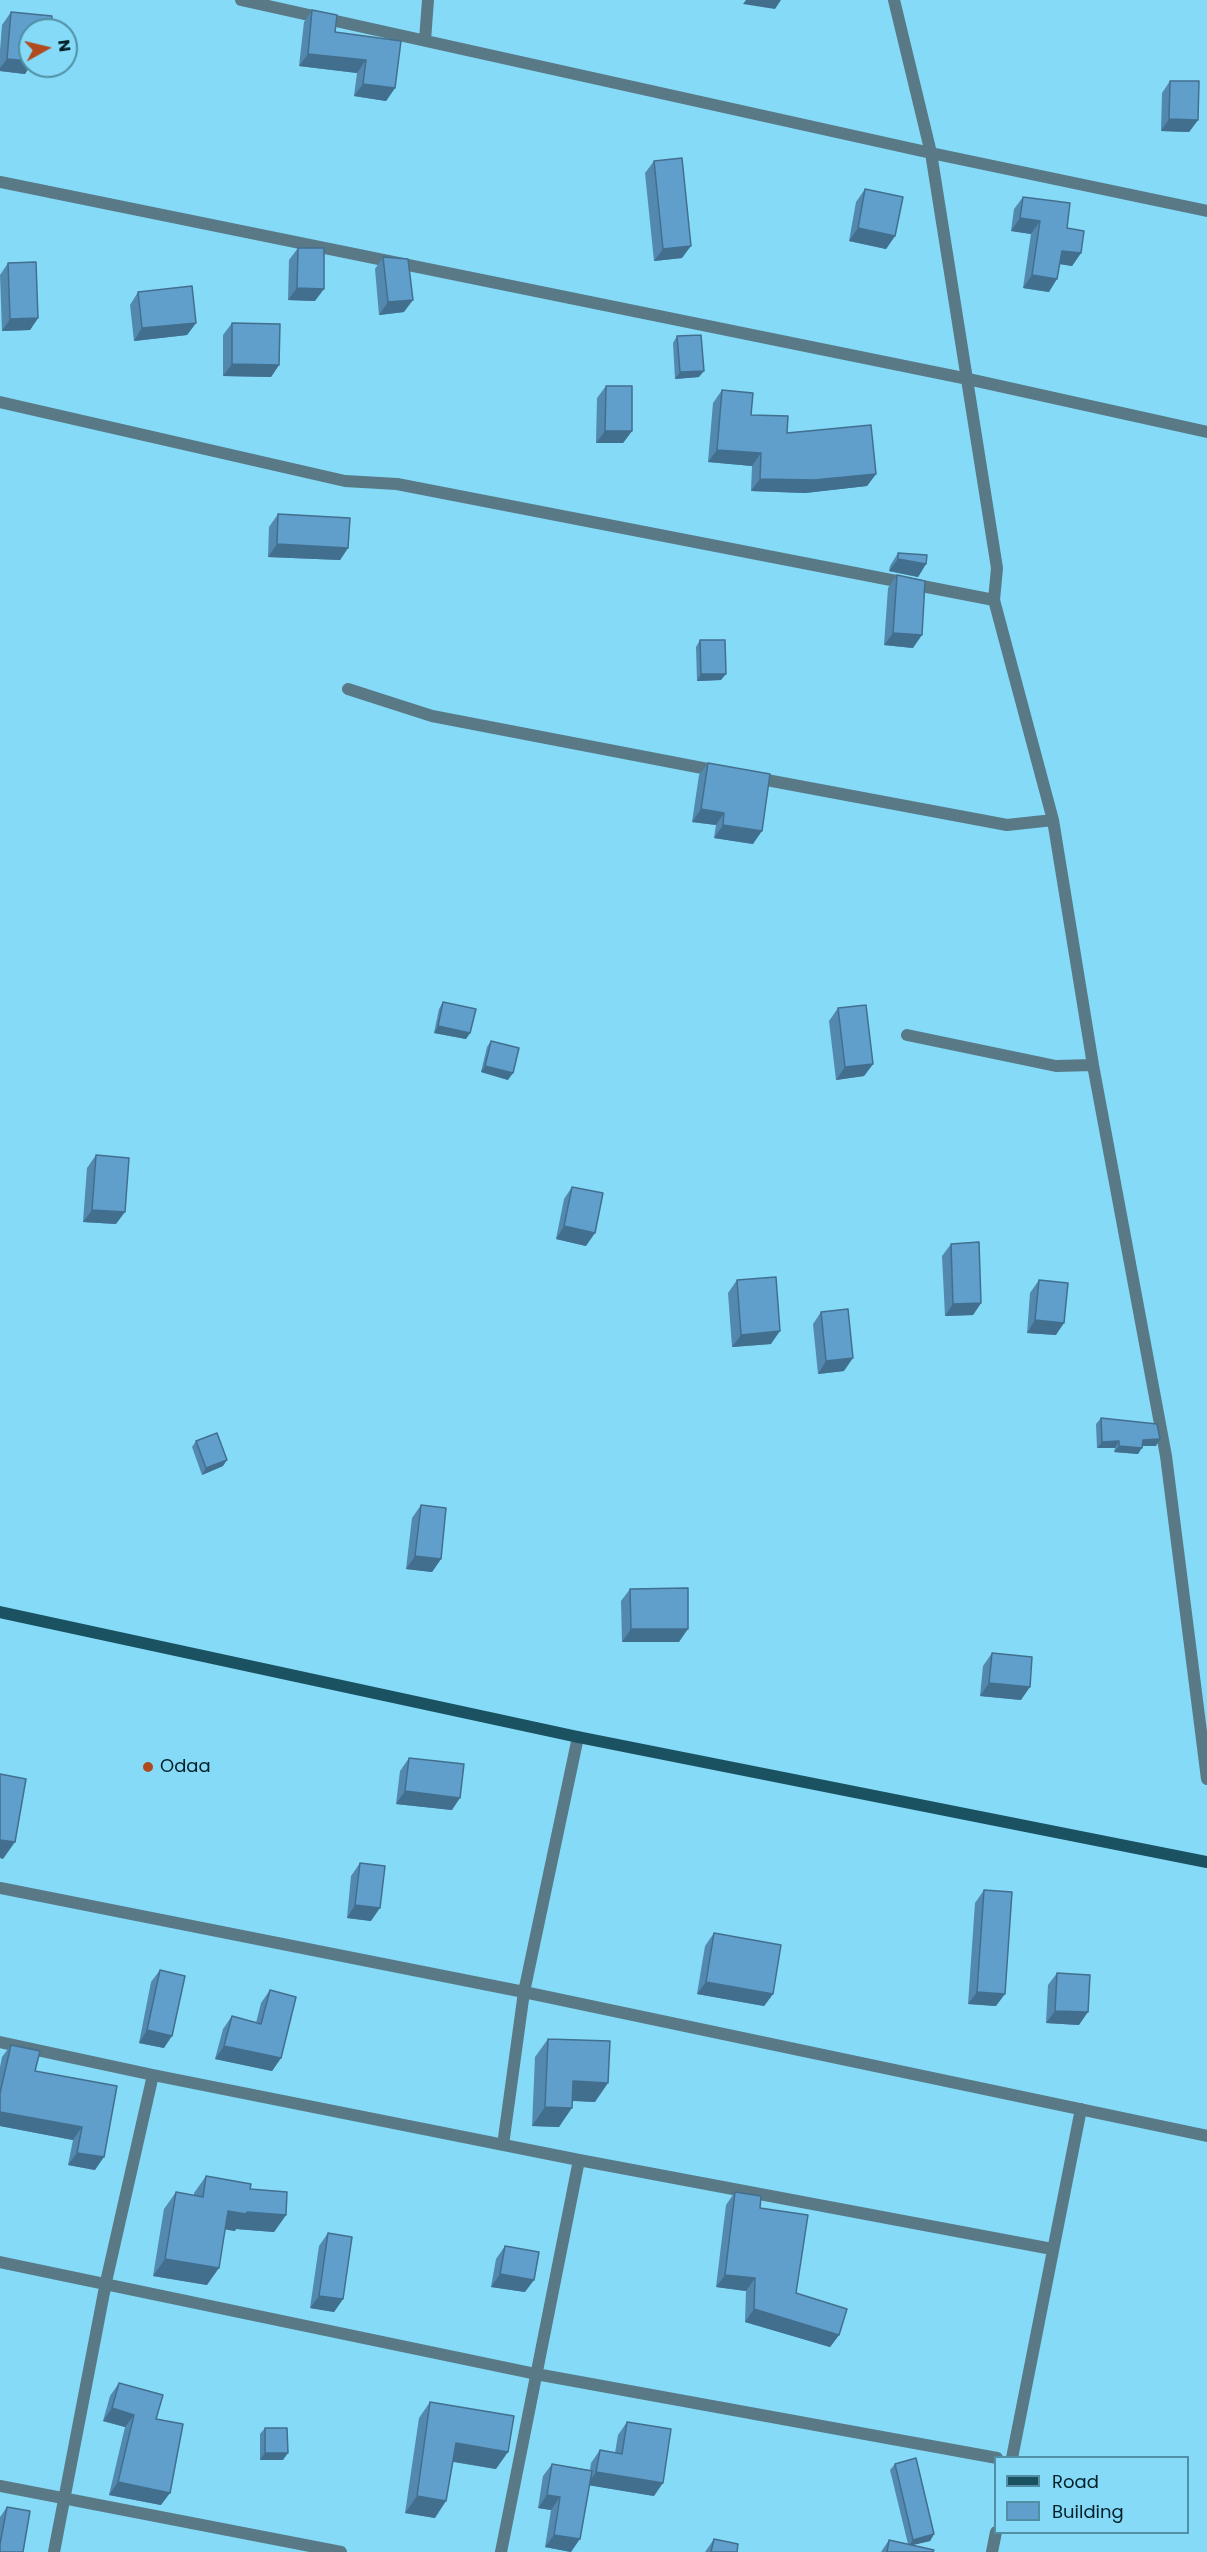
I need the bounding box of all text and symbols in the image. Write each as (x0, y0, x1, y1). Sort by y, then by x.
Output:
north arrow (18, 18, 78, 78)
text: N (52, 38, 77, 53)
place label: Odaa (160, 1756, 211, 1778)
marker: Odaa (141, 1760, 155, 1774)
legend (994, 2456, 1189, 2534)
text: Road (1052, 2469, 1099, 2494)
text: Building (1052, 2499, 1124, 2524)

